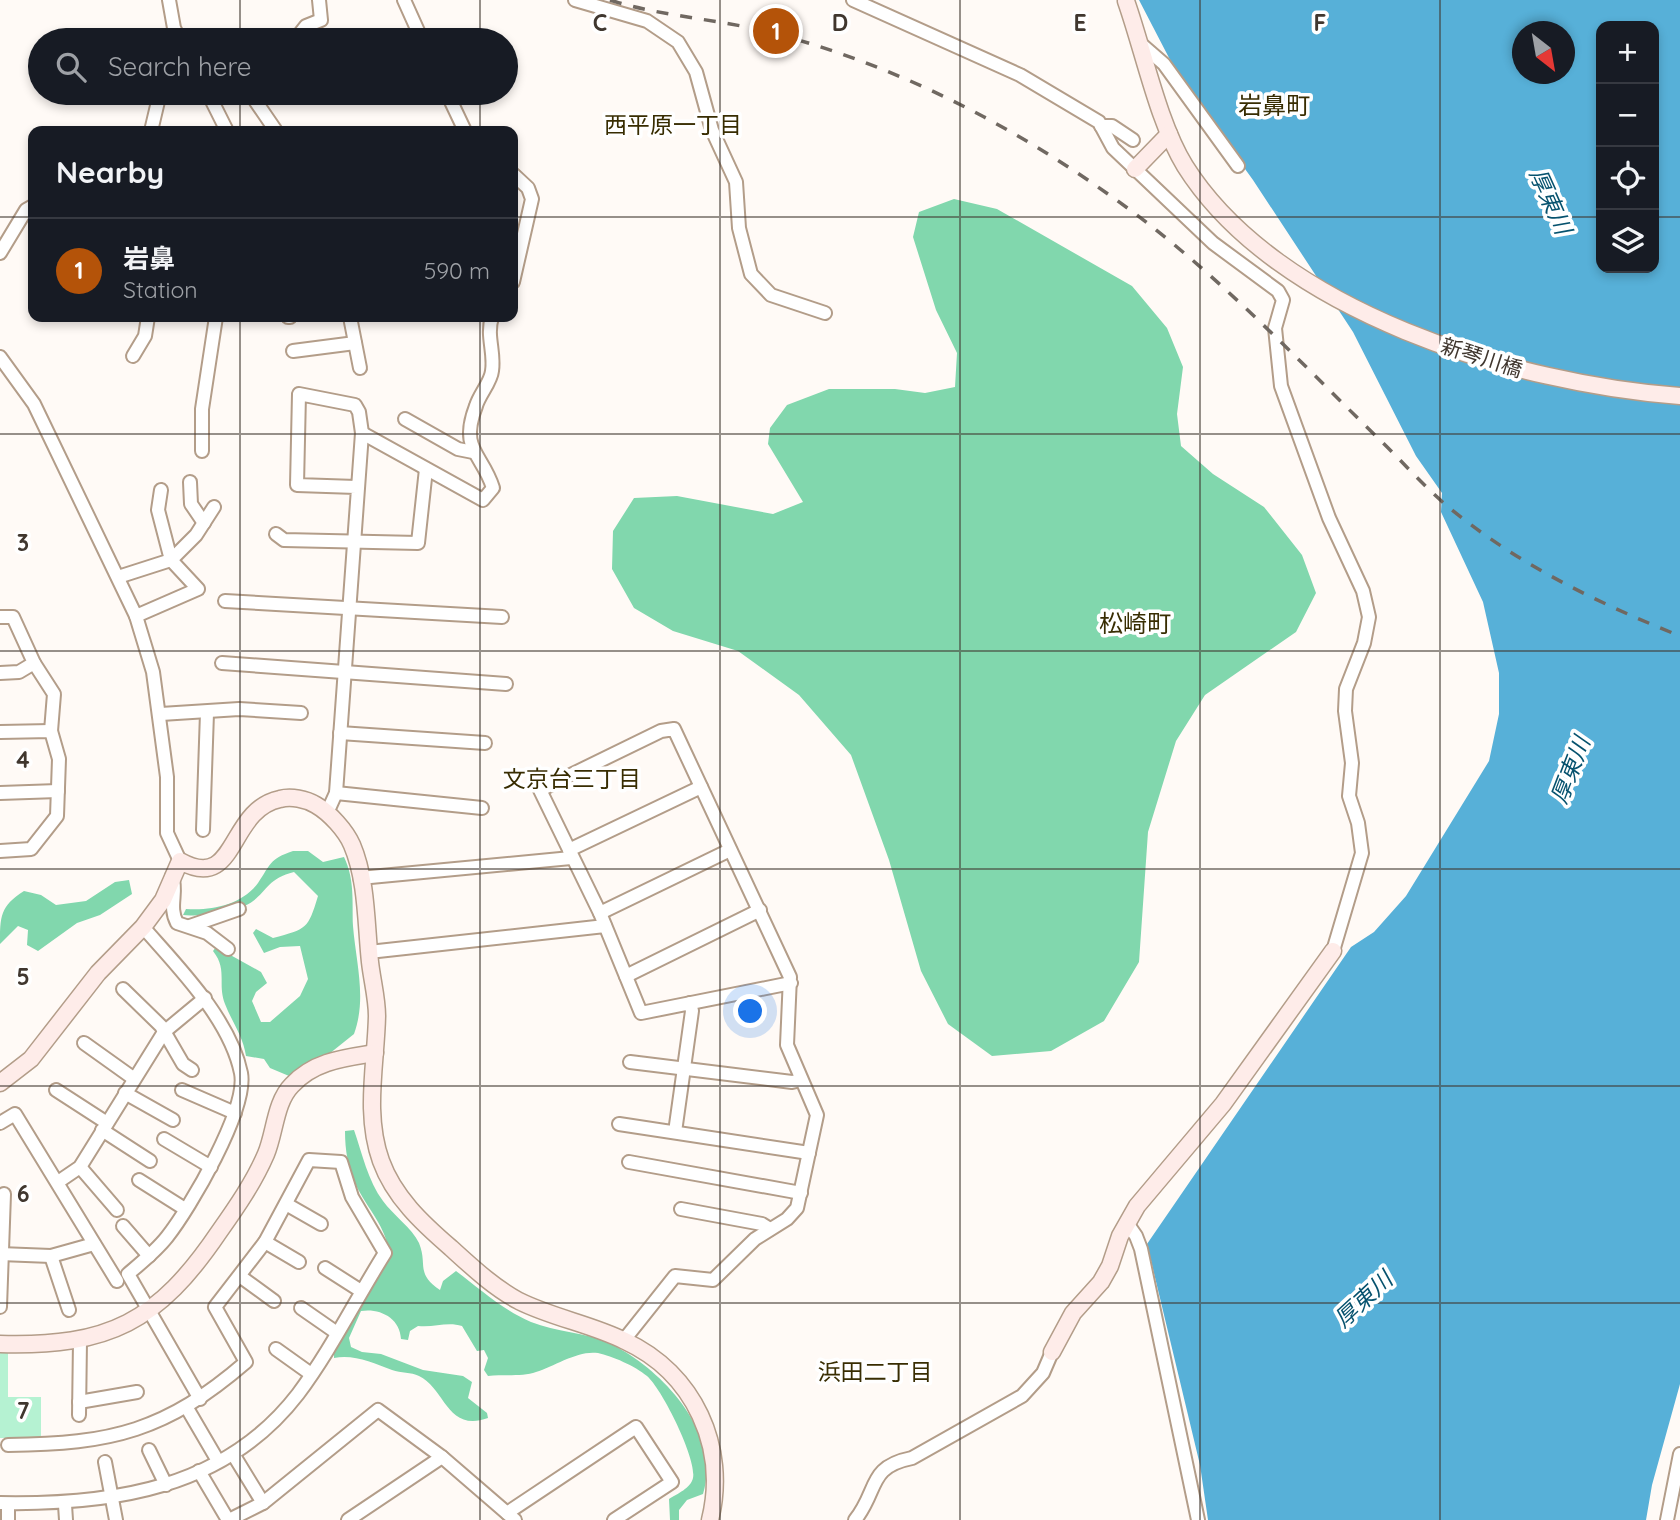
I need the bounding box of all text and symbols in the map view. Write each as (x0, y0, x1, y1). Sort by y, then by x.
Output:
pin: 1 (753, 5, 799, 57)
text: C (593, 8, 607, 37)
text: D (832, 8, 848, 37)
text: E (1073, 8, 1087, 37)
text: F (1314, 8, 1326, 37)
north arrow (1512, 21, 1575, 84)
map controls (1596, 21, 1659, 273)
button: + (1596, 21, 1659, 84)
search box (28, 28, 518, 105)
icon: search (52, 48, 90, 86)
text: Search here (108, 50, 252, 83)
button: − (1596, 84, 1659, 147)
district label: 岩鼻町 (1238, 90, 1310, 120)
district label: 西平原一丁目 (604, 110, 742, 139)
button: locate (1596, 147, 1659, 210)
text: Nearby (56, 153, 164, 191)
water label: 厚東川 (1524, 164, 1579, 241)
button: layers (1596, 210, 1659, 273)
text: 岩鼻 (123, 242, 175, 275)
text: 1 (75, 256, 83, 285)
text: 590 m (424, 256, 490, 285)
text: Station (123, 275, 198, 304)
street label: 新琴川橋 (1438, 332, 1526, 382)
text: 3 (17, 528, 29, 557)
district label: 松崎町 (1099, 608, 1171, 638)
water label: 厚東川 (1544, 730, 1597, 807)
text: 4 (16, 745, 30, 774)
district label: 文京台三丁目 (503, 764, 641, 793)
text: 5 (16, 962, 30, 991)
your location (733, 994, 767, 1028)
text: 6 (17, 1179, 29, 1208)
water label: 厚東川 (1328, 1263, 1400, 1333)
district label: 浜田二丁目 (818, 1357, 933, 1386)
text: 7 (17, 1396, 30, 1425)

